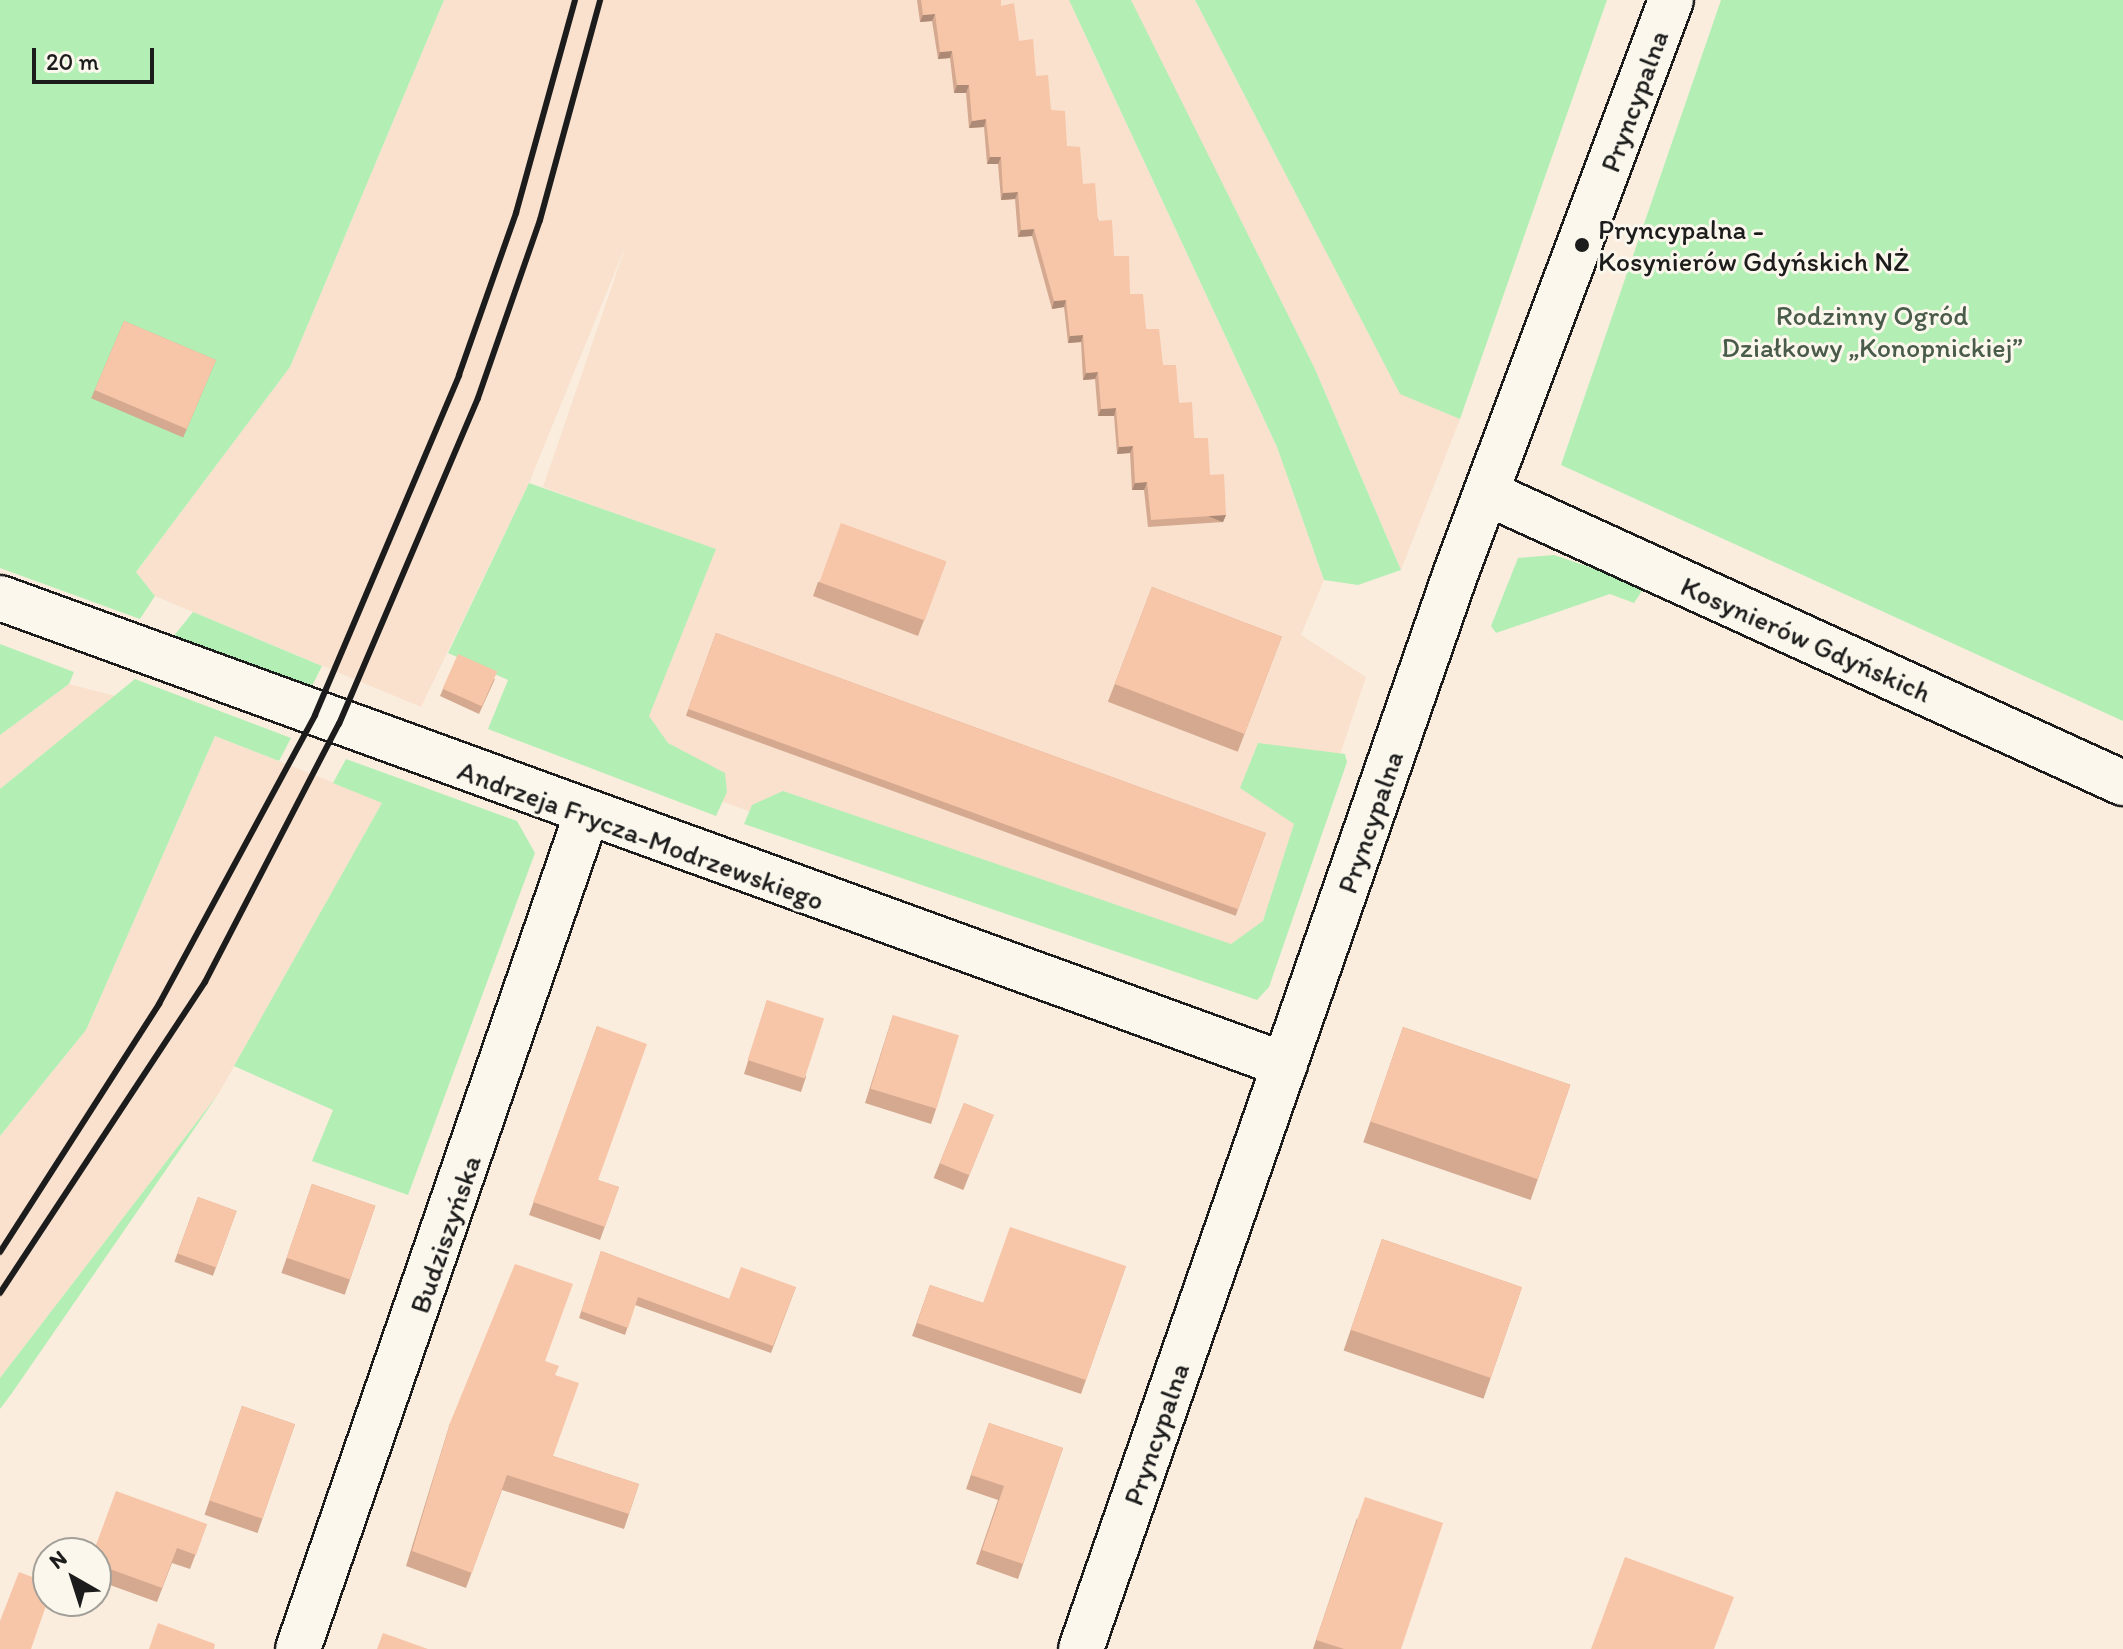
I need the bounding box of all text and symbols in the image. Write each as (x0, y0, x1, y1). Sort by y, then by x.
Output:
street label: Pryncypalna (1593, 26, 1675, 176)
scale bar (36, 32, 158, 82)
text: 20 m (46, 47, 99, 76)
place label: Pryncypalna - Kosynierów Gdyńskich NŻ (1598, 212, 1910, 278)
marker: Pryncypalna - Kosynierów Gdyńskich NŻ (1573, 236, 1591, 254)
park label: Rodzinny Ogród Działkowy „Konopnickiej” (1721, 298, 2023, 364)
street label: Kosynierów Gdyńskich (1676, 569, 1936, 709)
street label: Pryncypalna (1330, 746, 1410, 898)
street label: Andrzeja Frycza-Modrzewskiego (453, 753, 829, 917)
street label: Budziszyńska (402, 1150, 488, 1318)
street label: Pryncypalna (1116, 1358, 1196, 1510)
north arrow (32, 1537, 112, 1617)
text: N (44, 1544, 72, 1575)

